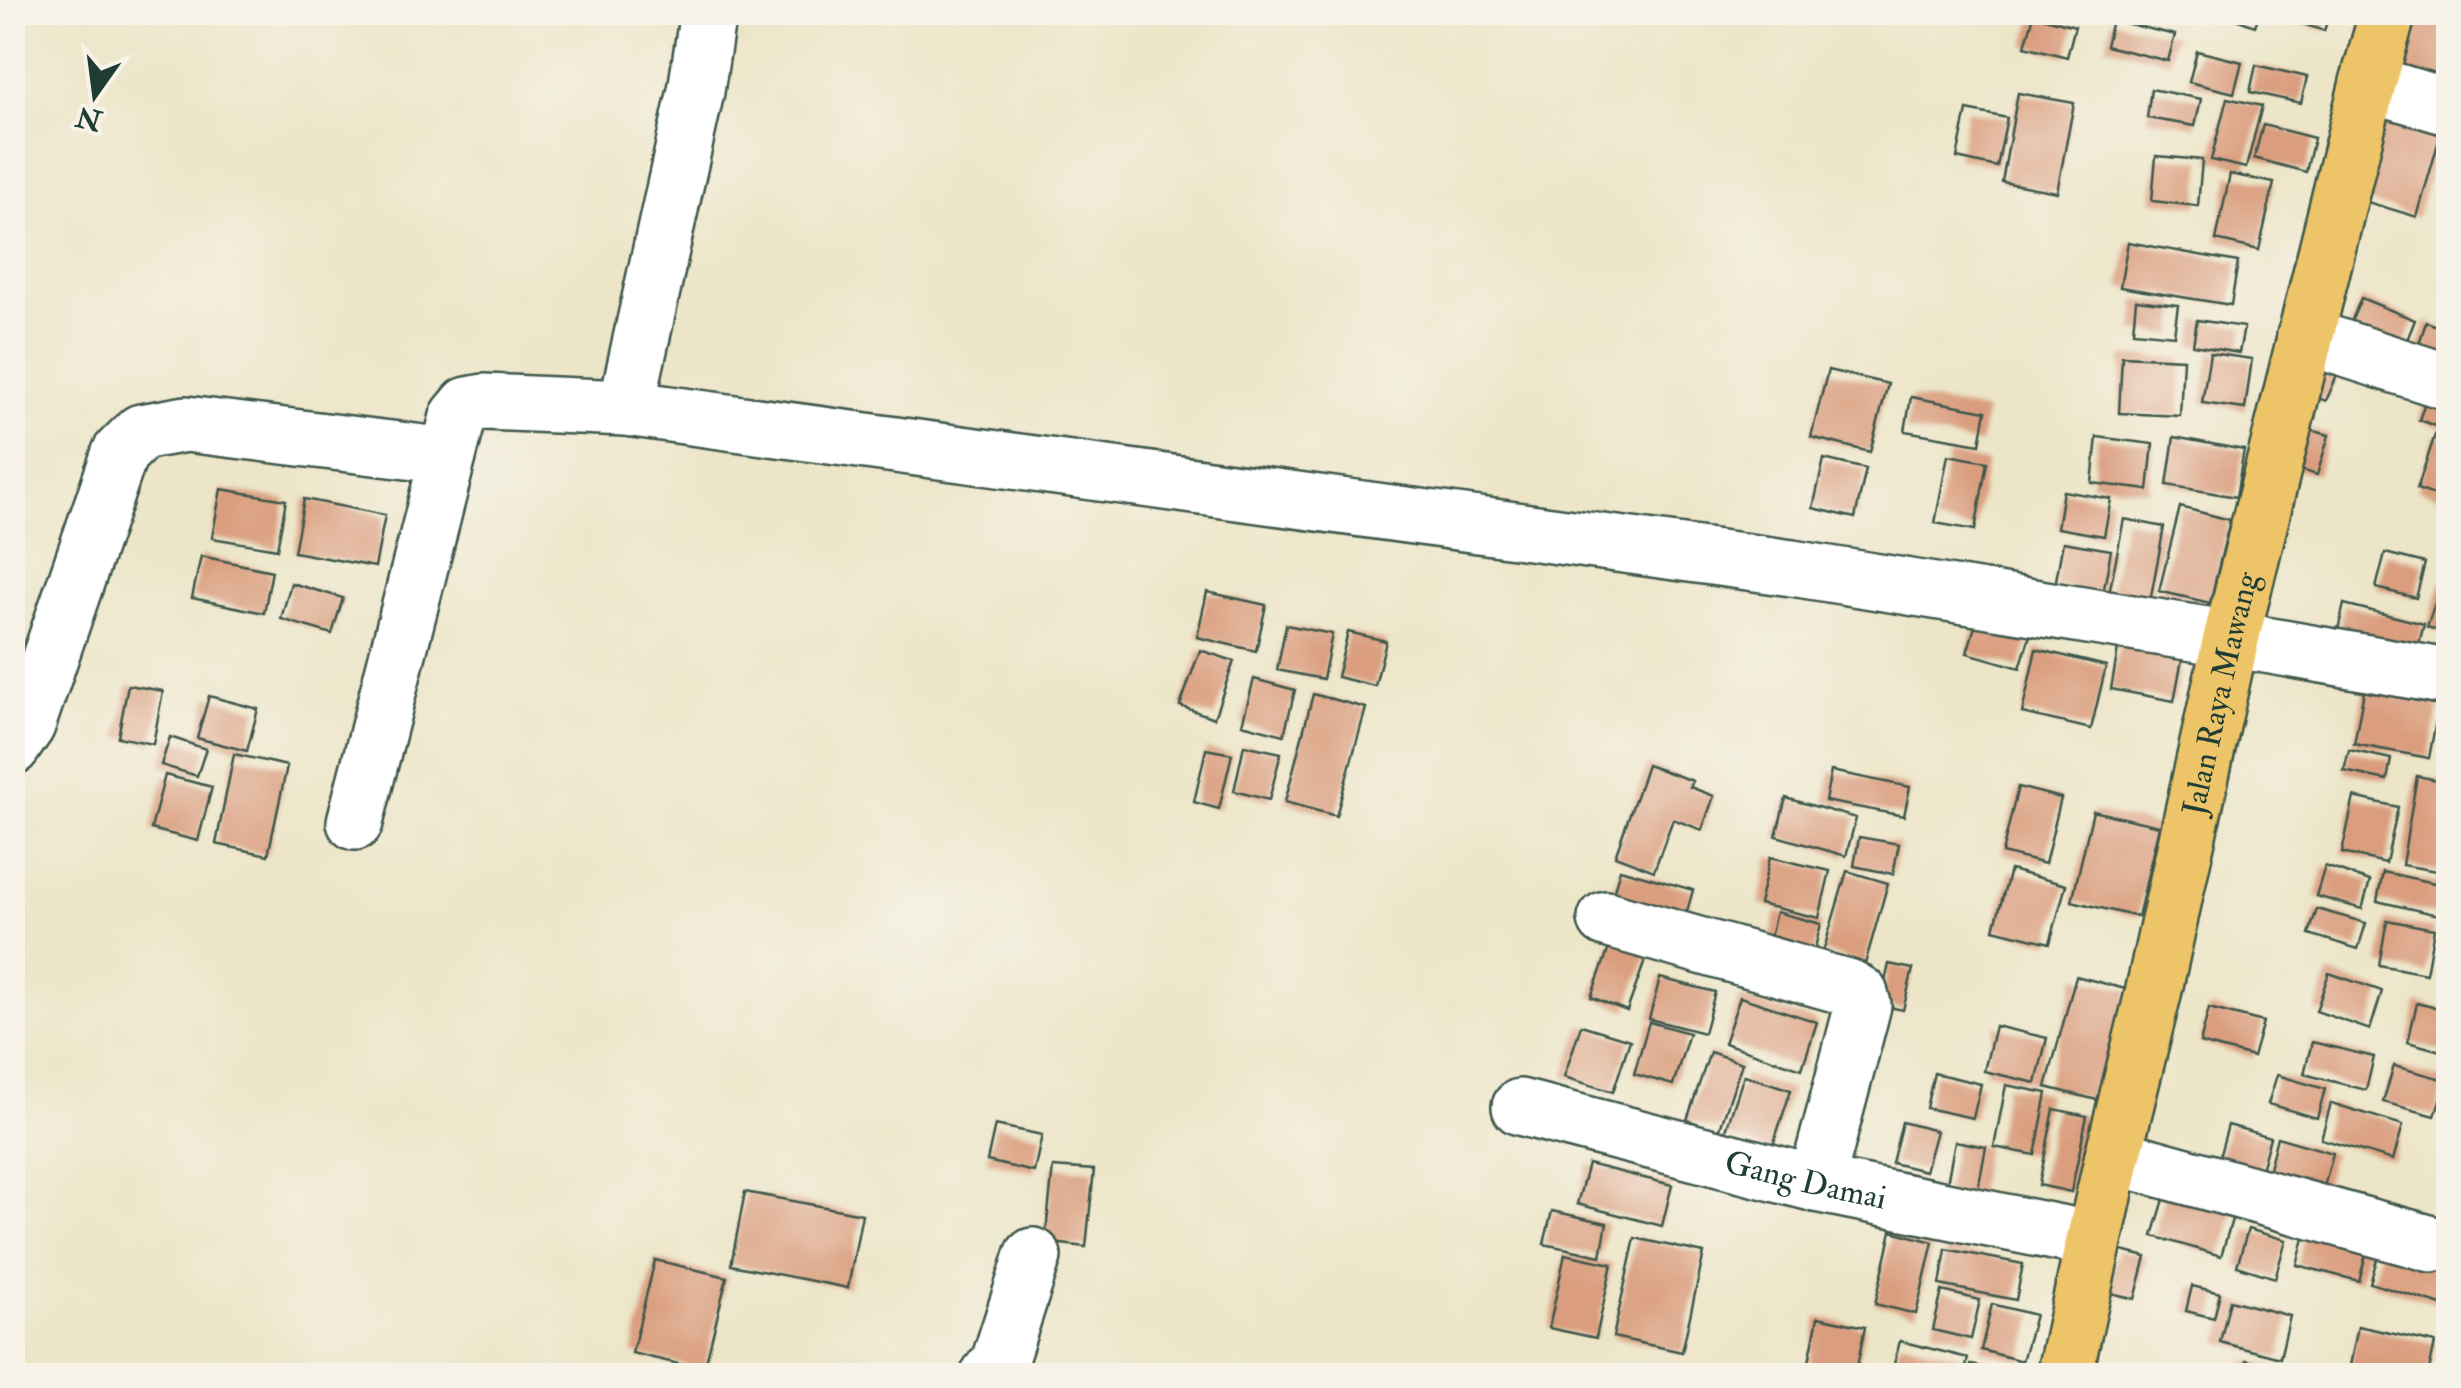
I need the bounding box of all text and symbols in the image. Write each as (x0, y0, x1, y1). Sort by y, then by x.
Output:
north arrow (45, 45, 145, 145)
text: N (72, 98, 107, 138)
street label: Jalan Raya Mawang (2174, 567, 2268, 820)
street label: Gang Damai (1720, 1142, 1890, 1219)

